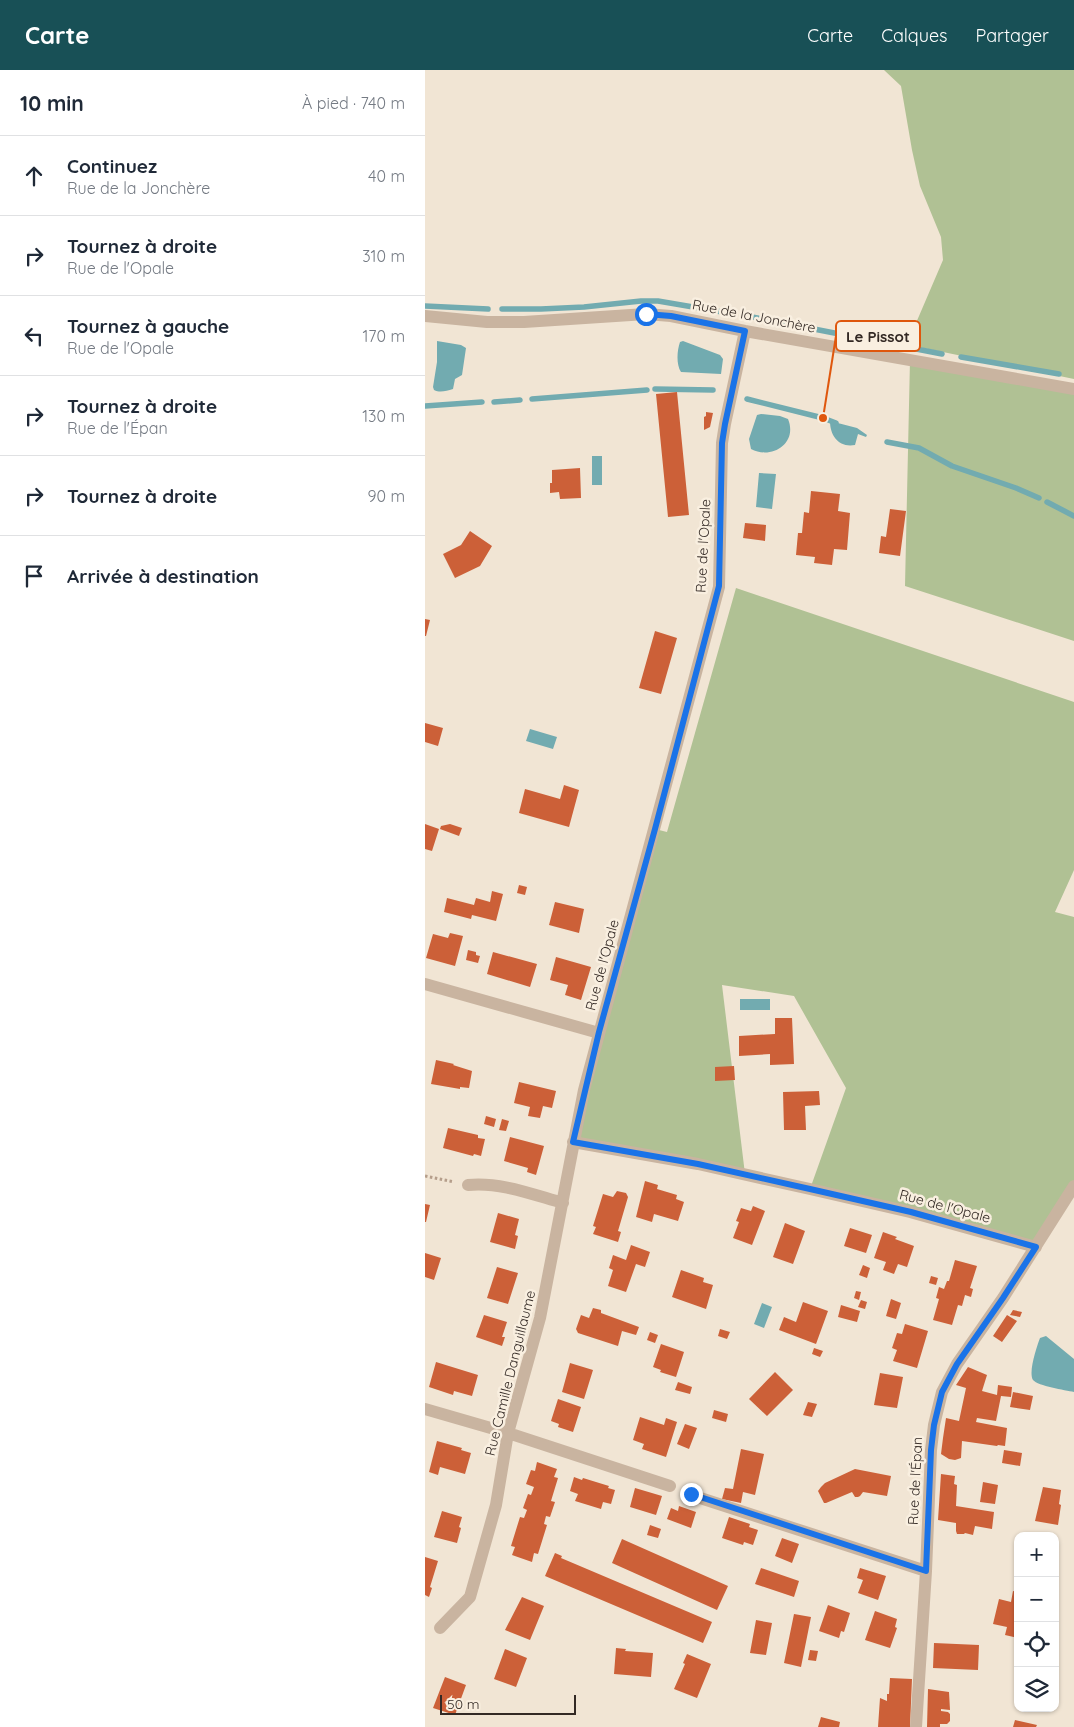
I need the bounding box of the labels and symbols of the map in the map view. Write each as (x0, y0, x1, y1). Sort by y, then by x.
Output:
street label: Rue de la Jonchère (691, 295, 817, 337)
route start (635, 303, 658, 326)
callout: Le Pissot (836, 321, 920, 351)
text: Le Pissot (846, 327, 910, 346)
street label: Rue de l'Opale (692, 499, 714, 593)
street label: Rue de l'Opale (581, 917, 623, 1013)
street label: Rue de l'Opale (897, 1185, 993, 1227)
street label: Rue Camille Danguillaume (481, 1288, 539, 1458)
street label: Rue de l'Épan (904, 1437, 926, 1525)
route end (680, 1483, 703, 1506)
scale bar (440, 1692, 576, 1715)

